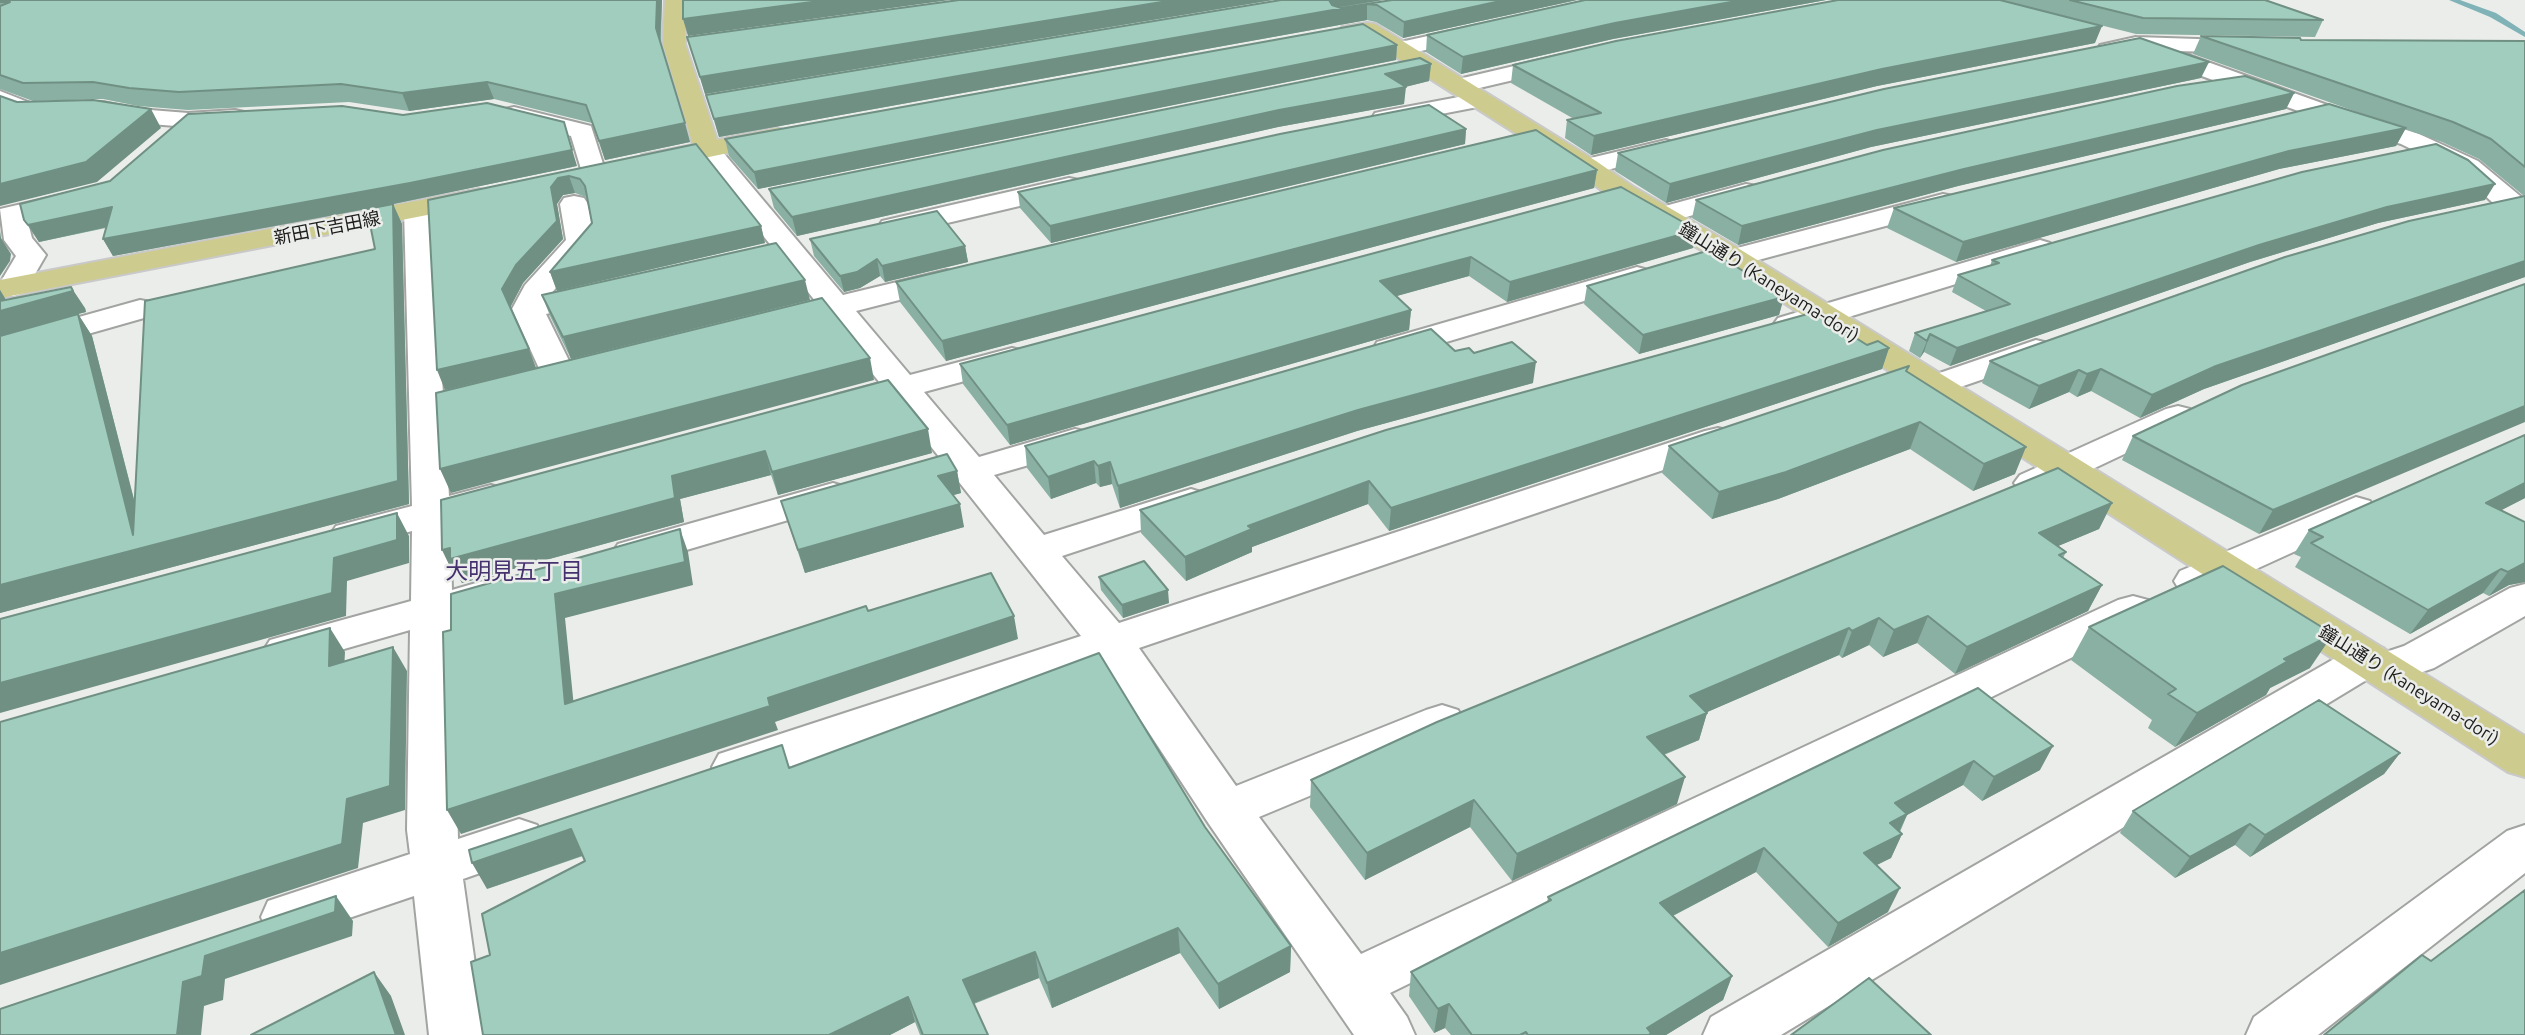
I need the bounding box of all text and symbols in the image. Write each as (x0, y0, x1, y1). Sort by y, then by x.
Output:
street label: 新田下吉田線 (272, 207, 382, 249)
street label: 鐘山通り (Kaneyama-dori) (1675, 218, 1863, 346)
district label: 大明見五丁目 (445, 557, 583, 585)
street label: 鐘山通り (Kaneyama-dori) (2315, 621, 2503, 749)

